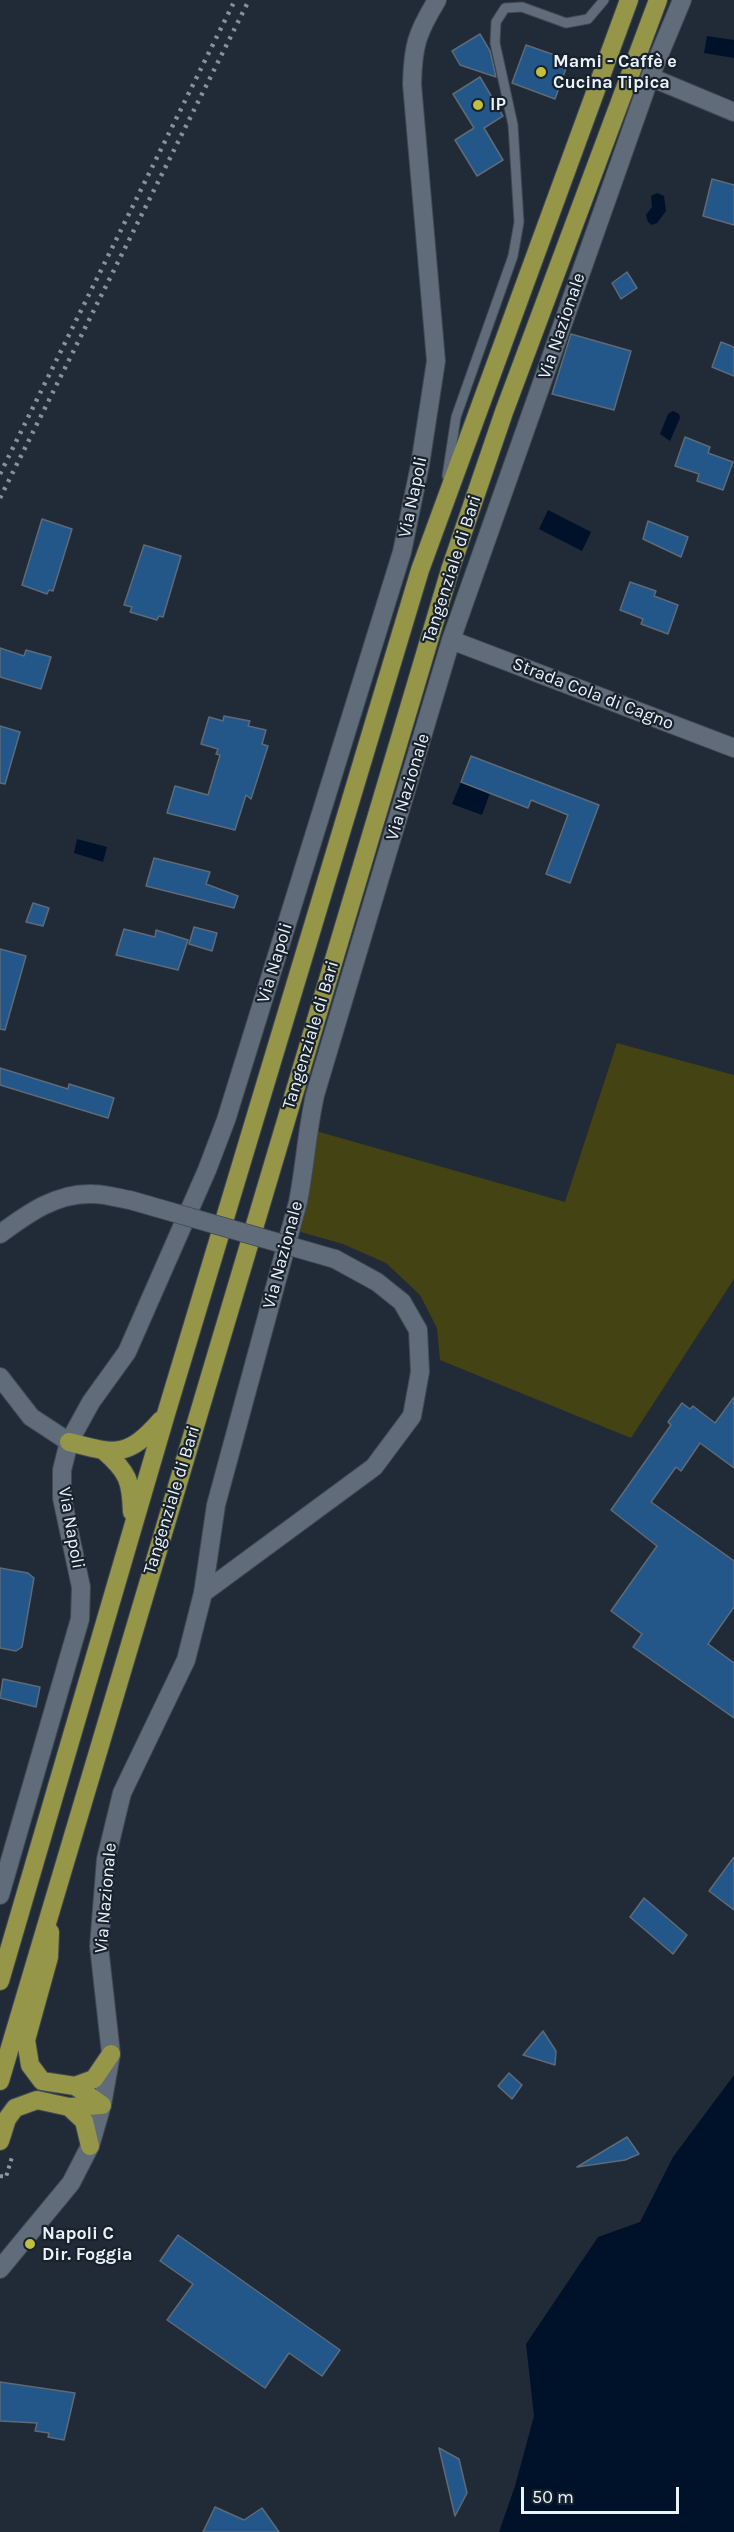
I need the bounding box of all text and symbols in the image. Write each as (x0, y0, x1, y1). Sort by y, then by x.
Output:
place label: Mami - Caffè e Cucina Tipica (553, 51, 677, 94)
marker: Mami - Caffè e Cucina Tipica (534, 65, 548, 79)
place label: IP (490, 94, 506, 116)
marker: IP (471, 98, 485, 112)
street label: Via Nazionale (534, 270, 590, 382)
street label: Via Napoli (394, 454, 432, 540)
street label: Tangenziale di Bari (418, 492, 486, 646)
street label: Strada Cola di Cagno (509, 653, 677, 735)
street label: Via Nazionale (381, 731, 435, 843)
street label: Via Napoli (253, 920, 297, 1006)
street label: Tangenziale di Bari (278, 958, 344, 1112)
street label: Via Nazionale (258, 1199, 308, 1311)
street label: Tangenziale di Bari (139, 1423, 205, 1577)
street label: Via Napoli (53, 1485, 89, 1571)
street label: Via Nazionale (90, 1842, 122, 1954)
place label: Napoli C Dir. Foggia (42, 2223, 133, 2266)
marker: Napoli C Dir. Foggia (23, 2237, 37, 2251)
scale bar (524, 2475, 682, 2513)
text: 50 m (532, 2486, 574, 2508)

